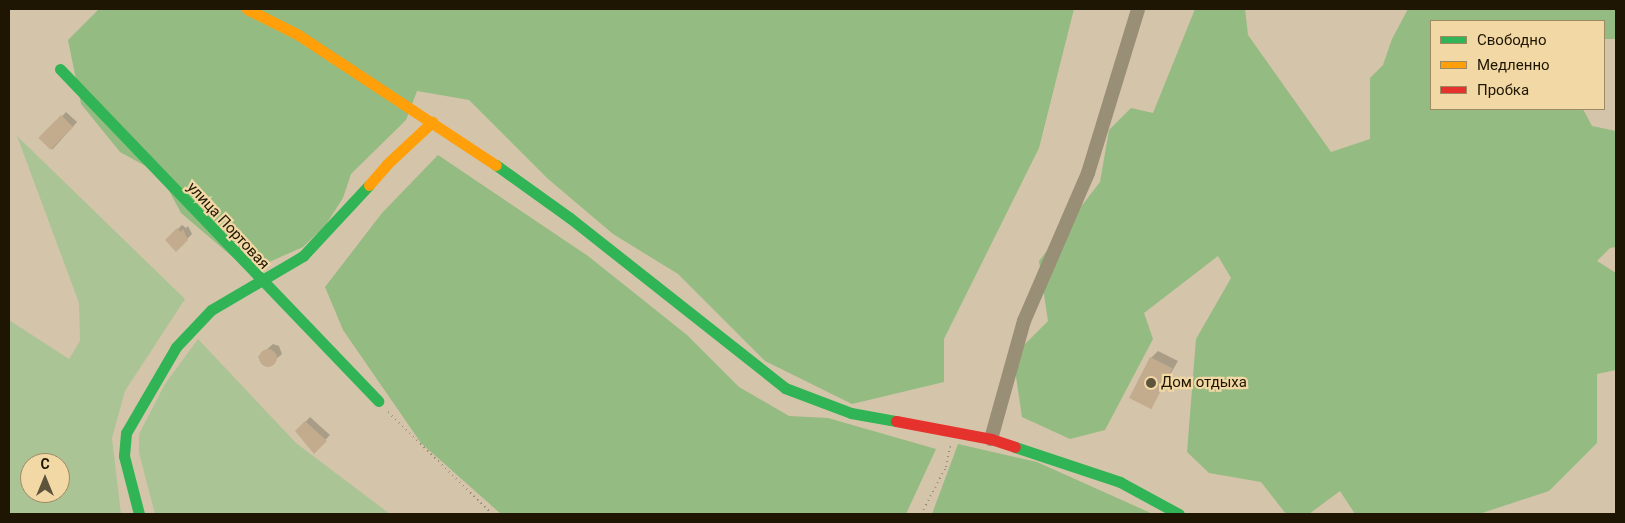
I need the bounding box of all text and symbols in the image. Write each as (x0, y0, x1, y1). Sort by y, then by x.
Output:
legend (1430, 20, 1605, 110)
text: Свободно (1477, 31, 1546, 49)
text: Медленно (1477, 56, 1550, 74)
text: Пробка (1477, 81, 1529, 99)
street label: улица Портовая (183, 179, 273, 273)
place label: Дом отдыха (1161, 374, 1247, 392)
marker: Дом отдыха (1145, 377, 1157, 389)
north arrow (20, 453, 70, 503)
text: С (40, 456, 50, 472)

